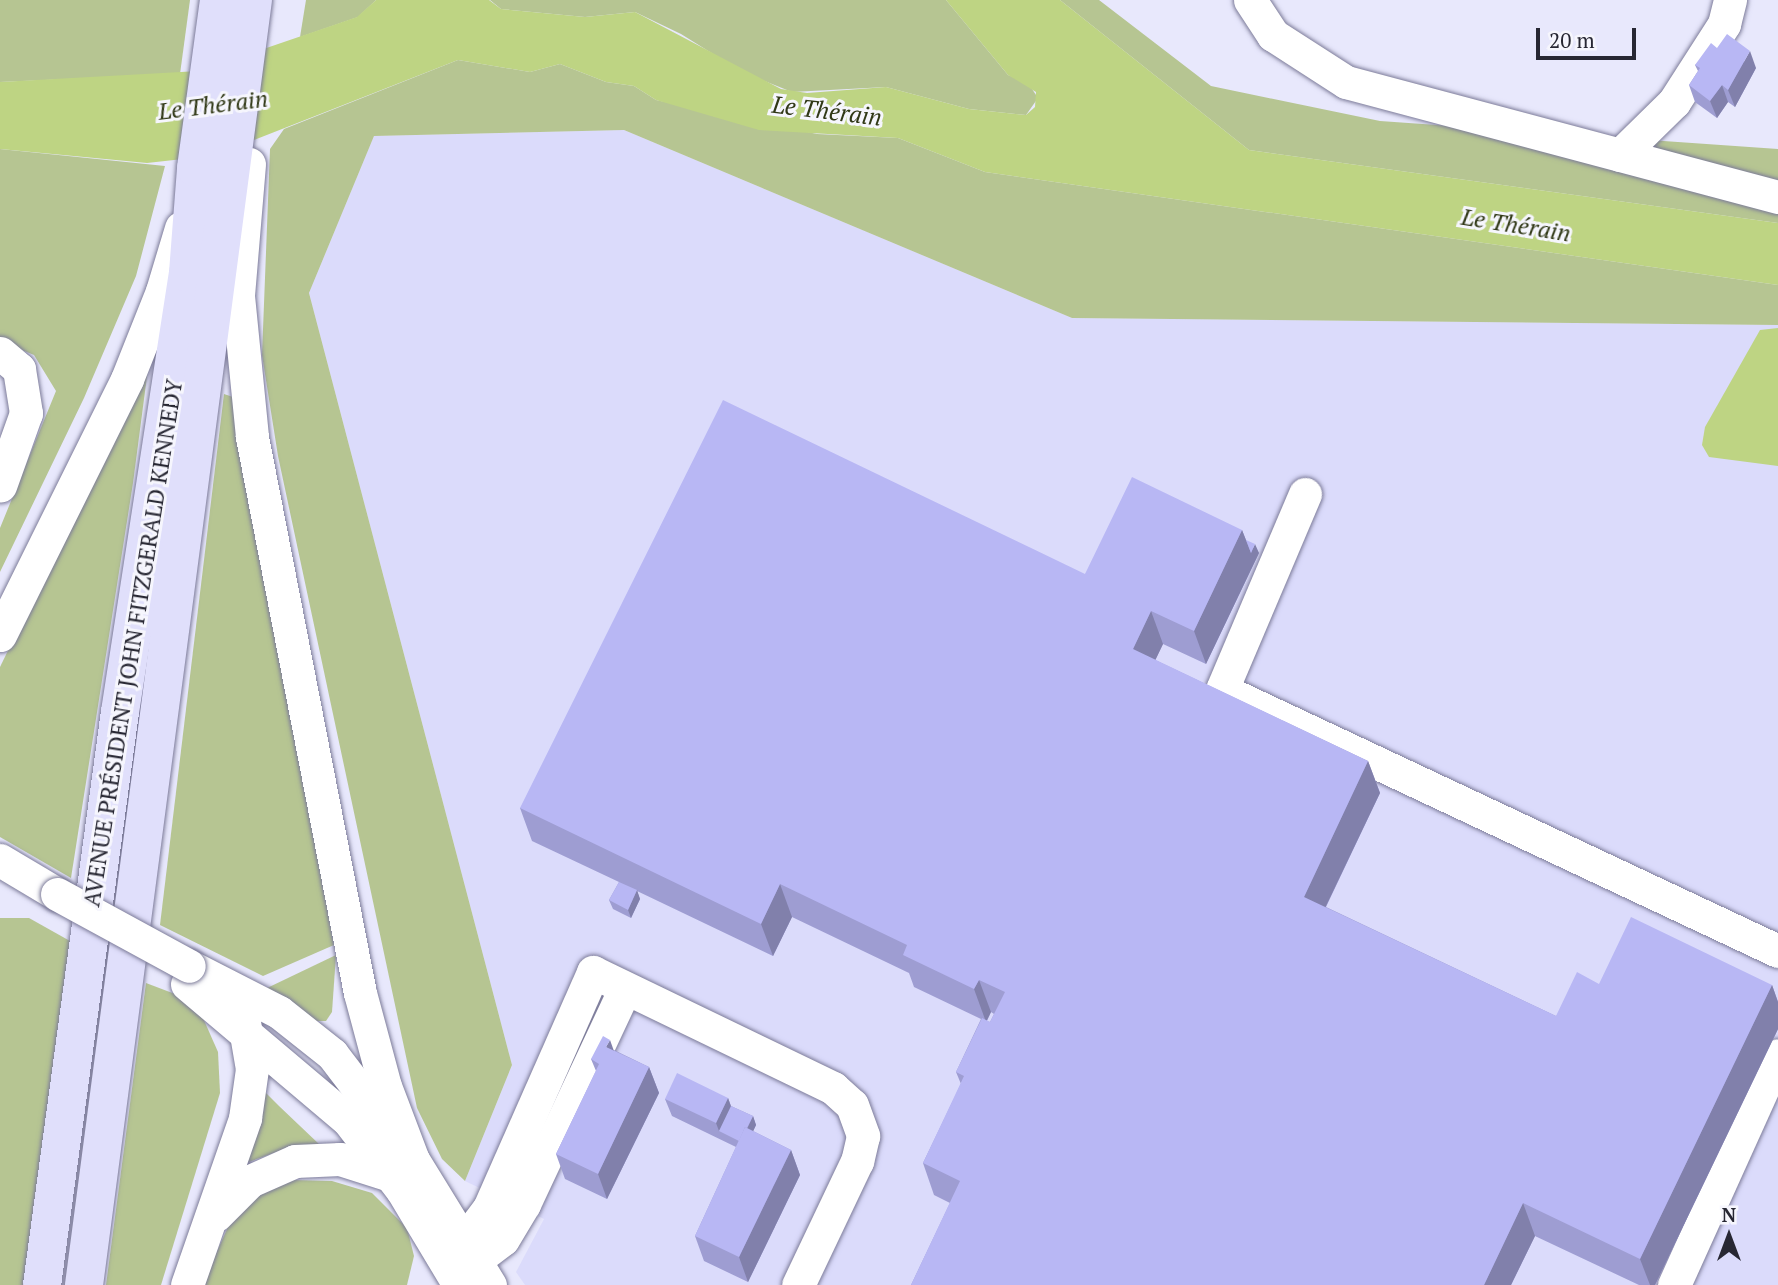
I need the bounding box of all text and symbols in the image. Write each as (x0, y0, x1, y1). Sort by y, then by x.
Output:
scale bar (1540, 14, 1640, 58)
text: 20 m (1549, 26, 1595, 54)
water label: Le Thérain (157, 84, 269, 126)
water label: Le Thérain (771, 90, 883, 132)
water label: Le Thérain (1459, 202, 1573, 248)
street label: AVENUE PRÉSIDENT JOHN FITZGERALD KENNEDY (78, 377, 188, 909)
north arrow (1694, 1201, 1764, 1271)
text: N (1722, 1202, 1736, 1227)

